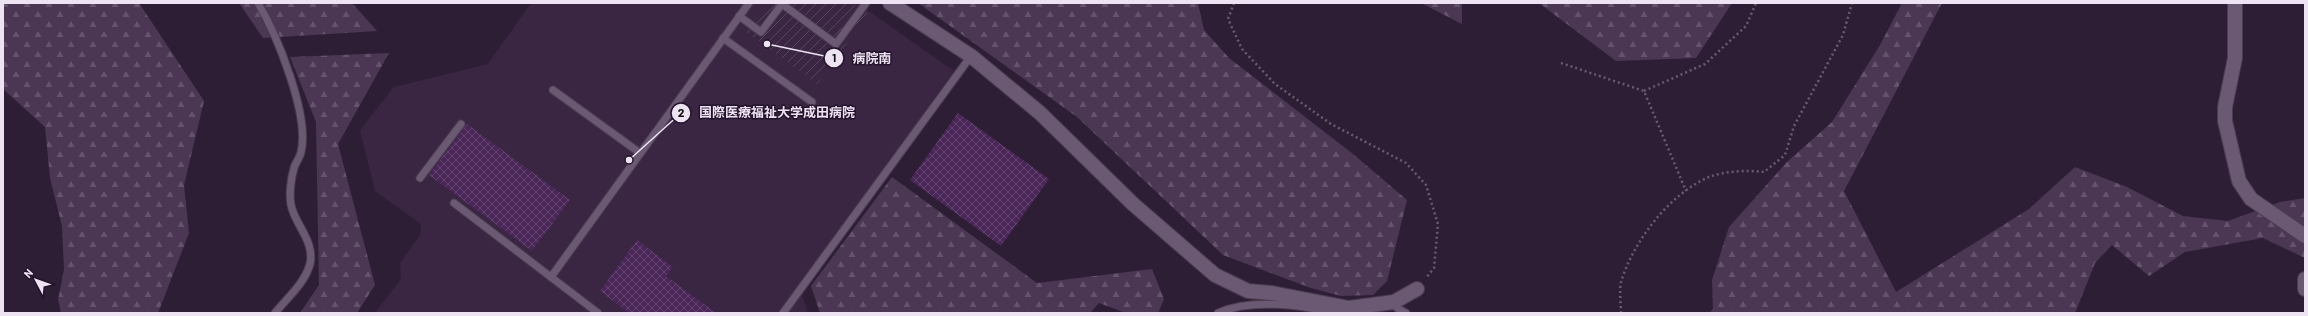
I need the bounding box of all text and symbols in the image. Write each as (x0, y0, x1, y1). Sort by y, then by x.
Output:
callout: 病院南 (824, 46, 899, 71)
text: 1 (832, 50, 836, 64)
text: 病院南 (852, 50, 892, 66)
callout: 国際医療福祉大学成田病院 (671, 100, 863, 125)
text: 国際医療福祉大学成田病院 (699, 104, 855, 120)
text: 2 (678, 105, 685, 119)
north arrow (16, 260, 56, 300)
text: N (21, 266, 35, 280)

